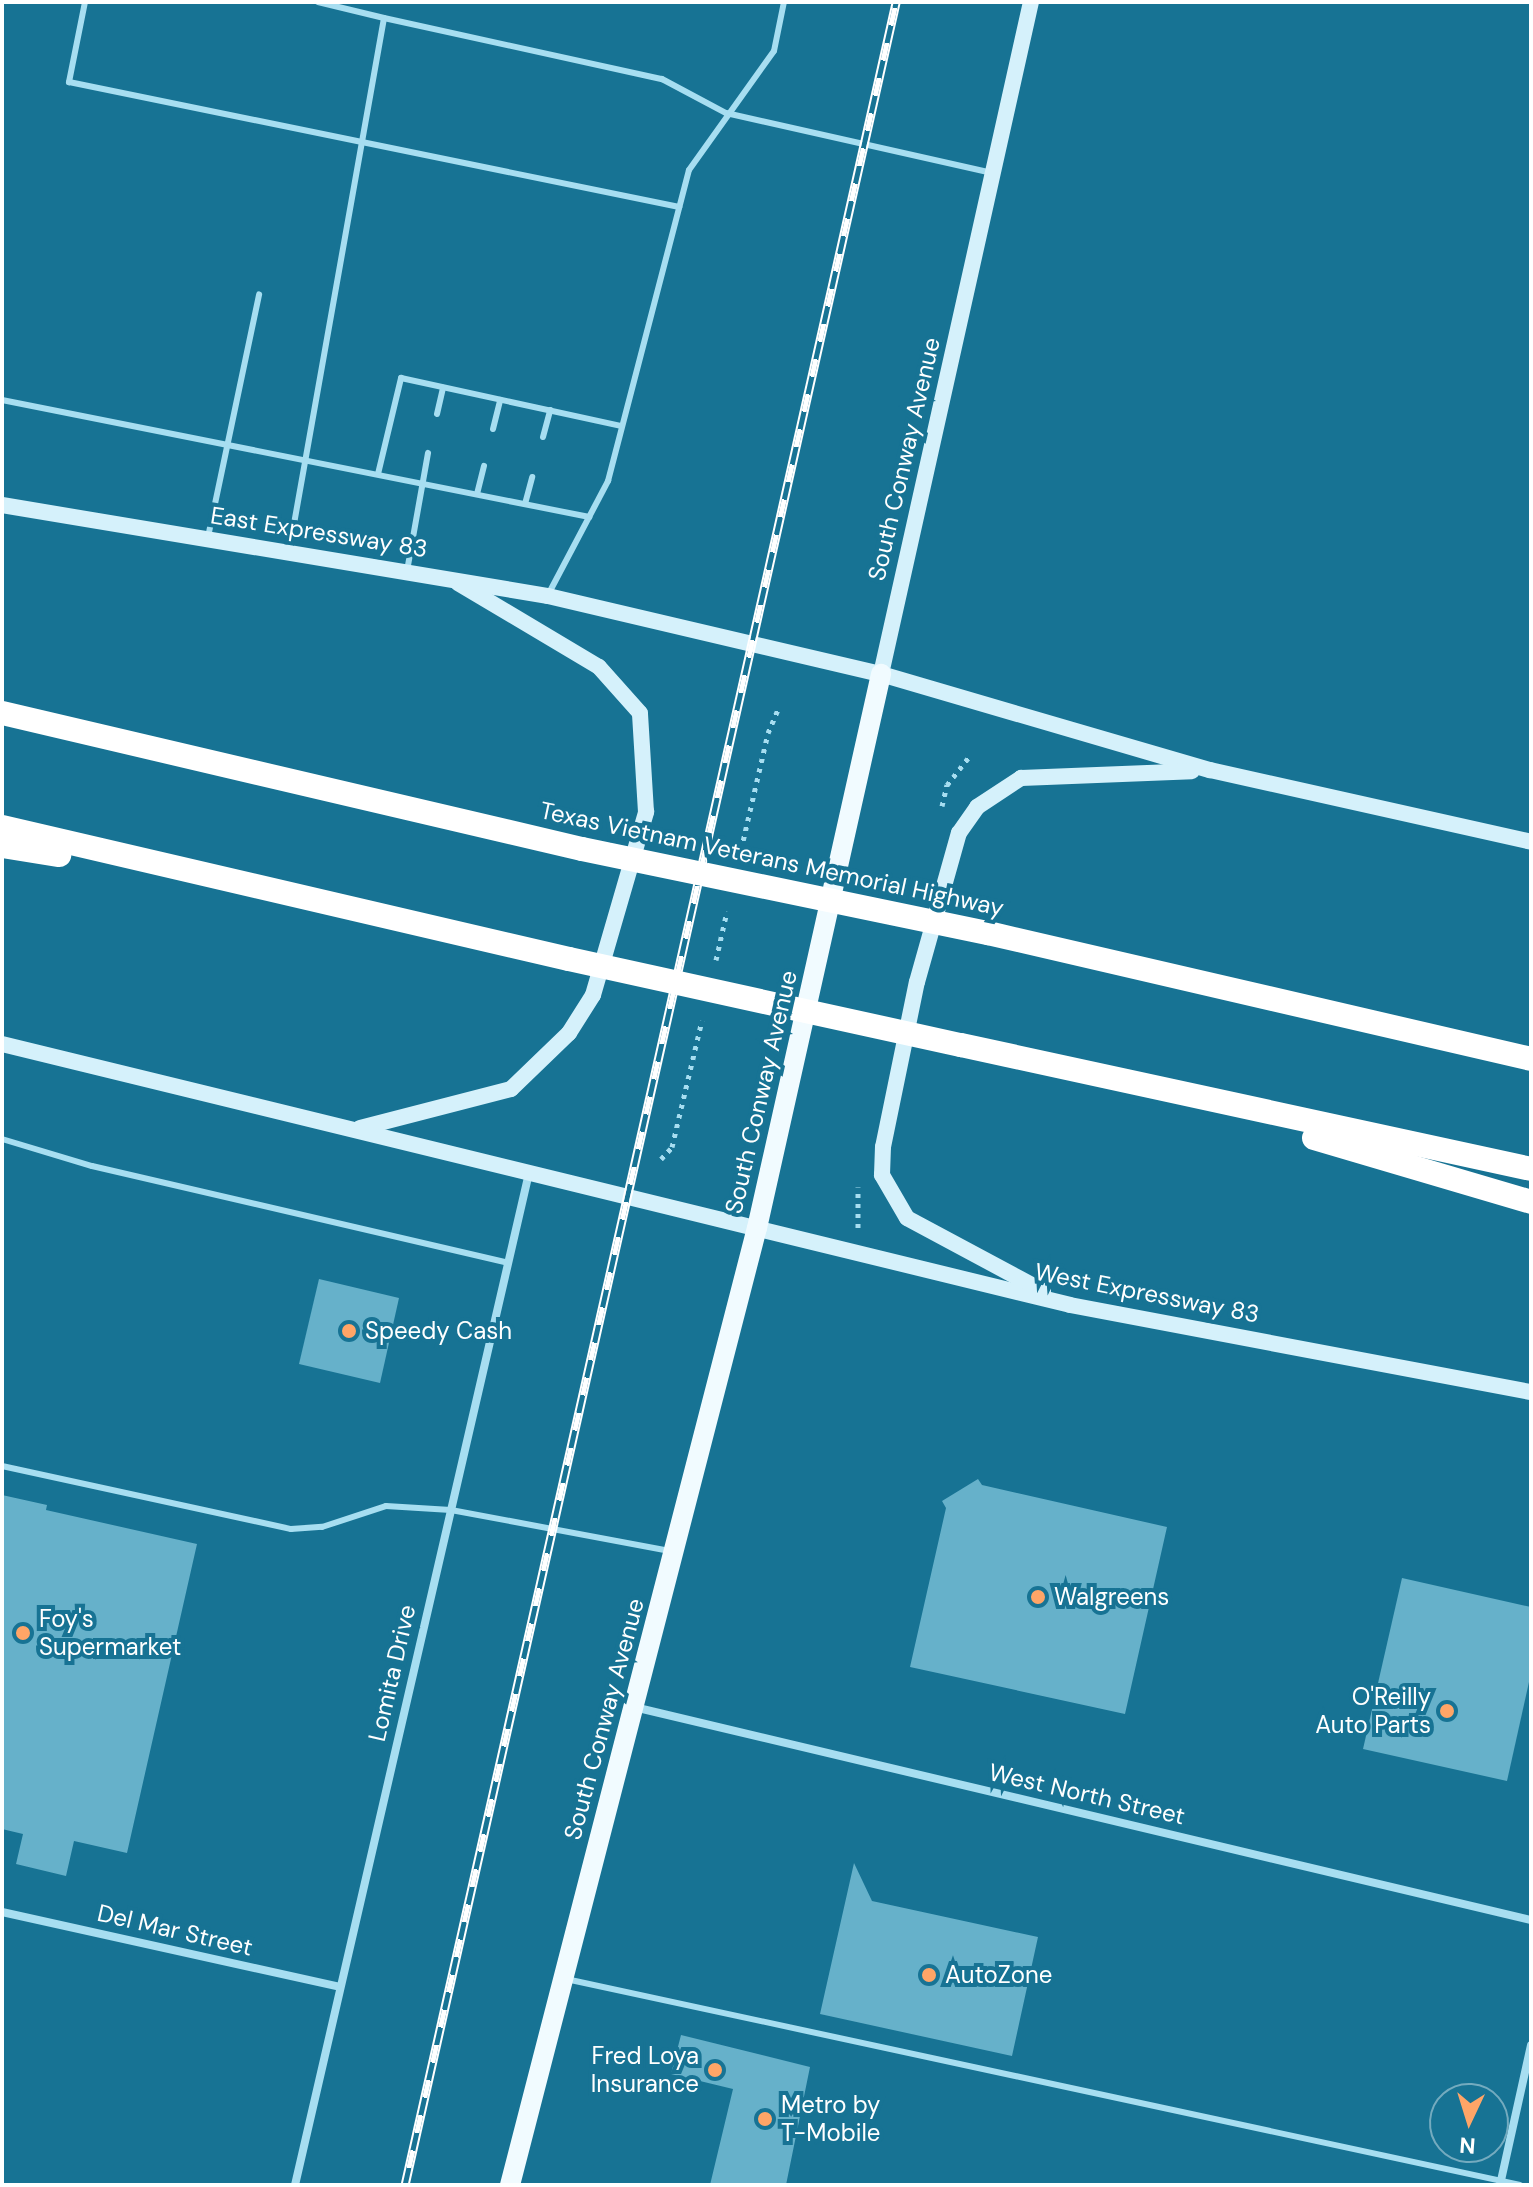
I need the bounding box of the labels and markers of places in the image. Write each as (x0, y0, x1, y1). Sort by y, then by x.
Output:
place label: Speedy Cash (365, 1317, 512, 1345)
marker: Speedy Cash (340, 1322, 358, 1340)
place label: Walgreens (1054, 1583, 1169, 1611)
marker: Walgreens (1029, 1588, 1047, 1606)
place label: Foy's Supermarket (39, 1605, 181, 1661)
marker: Foy's Supermarket (14, 1624, 32, 1642)
place label: O'Reilly Auto Parts (1315, 1683, 1431, 1739)
marker: O'Reilly Auto Parts (1438, 1702, 1456, 1720)
place label: AutoZone (945, 1961, 1052, 1989)
marker: AutoZone (920, 1966, 938, 1984)
place label: Fred Loya Insurance (591, 2042, 699, 2098)
marker: Fred Loya Insurance (706, 2061, 724, 2079)
place label: Metro by T-Mobile (781, 2091, 880, 2147)
marker: Metro by T-Mobile (756, 2110, 774, 2128)

